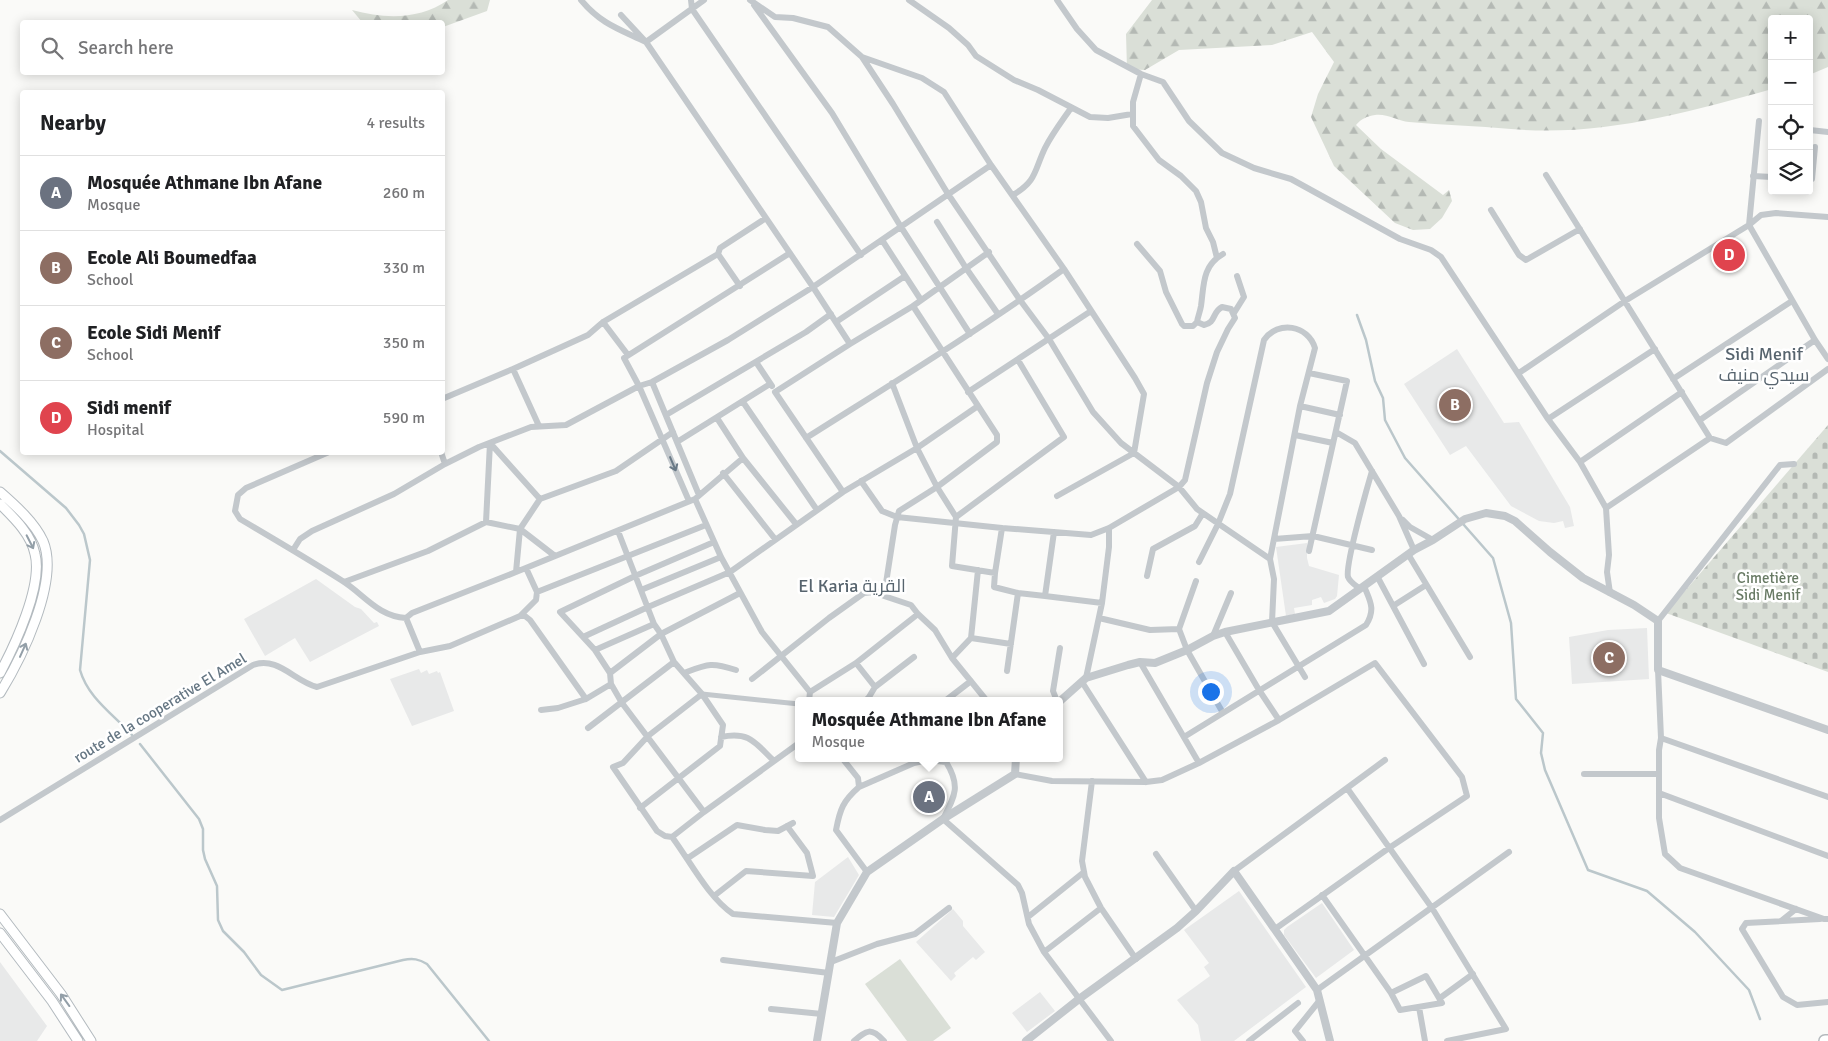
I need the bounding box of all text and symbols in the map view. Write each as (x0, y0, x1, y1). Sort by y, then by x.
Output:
map controls (1768, 15, 1813, 195)
button: + (1768, 15, 1813, 60)
search box (20, 20, 445, 75)
icon: search (38, 34, 66, 62)
text: Search here (78, 36, 174, 60)
button: − (1768, 60, 1813, 105)
button: locate (1768, 105, 1813, 150)
text: Nearby (40, 110, 106, 136)
text: 4 results (366, 113, 425, 133)
button: layers (1768, 150, 1813, 195)
text: Mosquée Athmane Ibn Afane (87, 171, 322, 195)
text: A (51, 183, 61, 203)
text: 260 m (383, 183, 425, 203)
text: Mosque (87, 195, 140, 215)
pin: D (1713, 236, 1745, 274)
text: Ecole Ali Boumedfaa (87, 246, 257, 270)
text: B (51, 258, 61, 278)
text: 330 m (383, 258, 425, 278)
text: School (87, 270, 133, 290)
text: Ecole Sidi Menif (87, 321, 220, 345)
text: C (51, 333, 61, 353)
text: 350 m (383, 333, 425, 353)
district label: Sidi Menif سيدي منيف (1718, 343, 1810, 389)
text: School (87, 345, 133, 365)
pin: B (1439, 386, 1471, 424)
text: Sidi menif (87, 396, 171, 420)
text: D (51, 408, 61, 428)
text: 590 m (383, 408, 425, 428)
text: Hospital (87, 420, 144, 440)
one-way arrow (670, 457, 679, 472)
one-way arrow (26, 534, 35, 549)
park label: Cimetière Sidi Menif (1736, 569, 1801, 604)
district label: El Karia القرية (798, 575, 906, 597)
pin: C (1593, 639, 1625, 677)
one-way arrow (18, 643, 28, 658)
street label: route de la cooperative El Amel (70, 649, 250, 767)
your location (1198, 679, 1224, 705)
popup (795, 697, 1063, 762)
text: Mosquée Athmane Ibn Afane (811, 708, 1047, 732)
text: Mosque (811, 732, 865, 752)
pin: A (913, 778, 945, 816)
one-way arrow (60, 993, 70, 1007)

